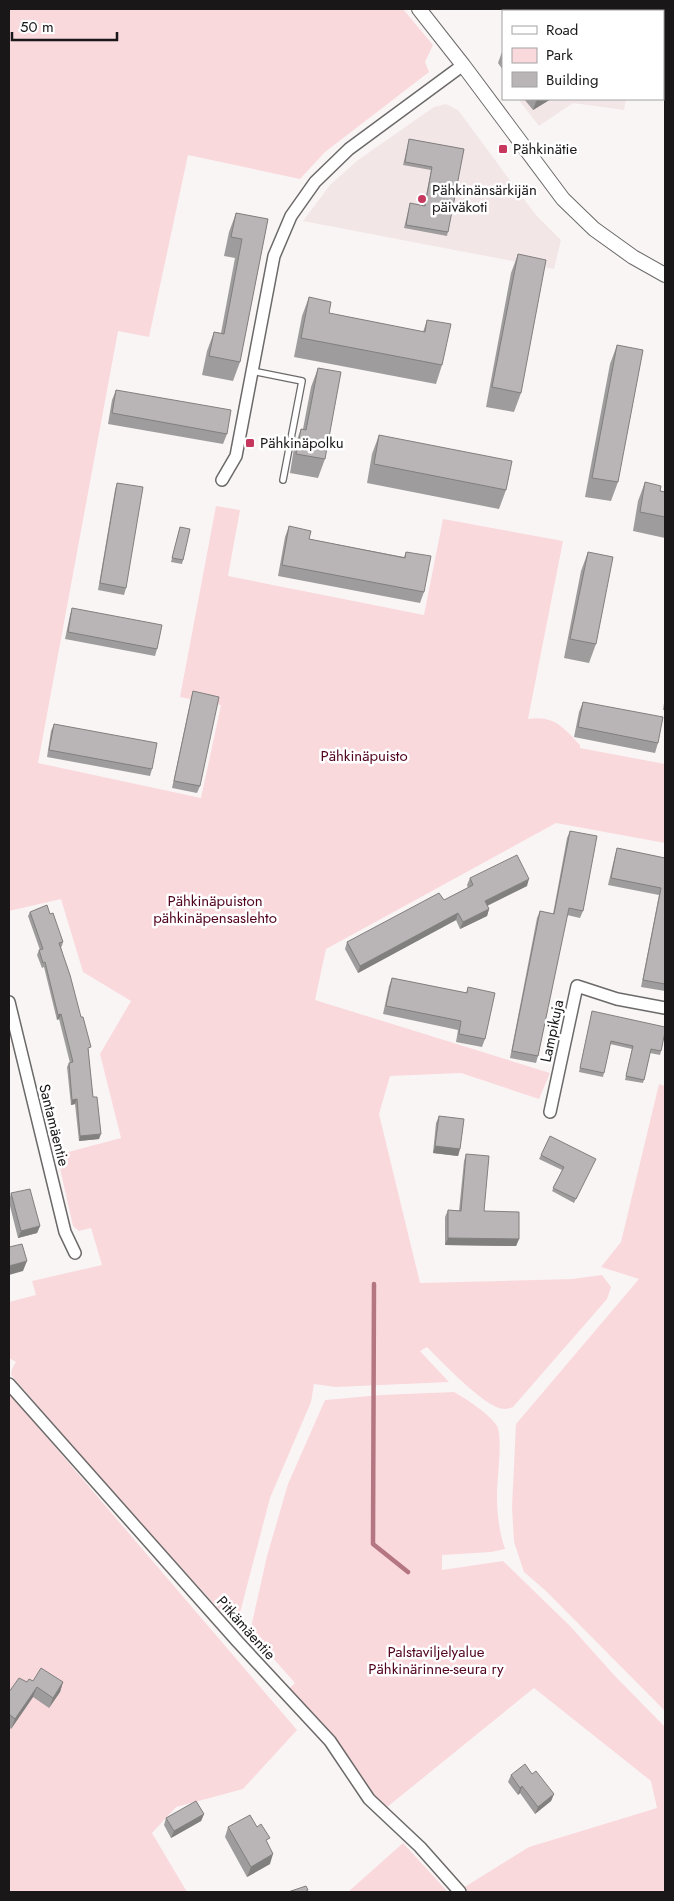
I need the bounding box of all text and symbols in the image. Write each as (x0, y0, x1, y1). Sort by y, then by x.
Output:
scale bar (12, 10, 118, 42)
legend (502, 10, 664, 100)
text: 50 m (20, 16, 54, 38)
text: Road (546, 19, 578, 41)
text: Park (546, 44, 573, 66)
text: Building (546, 69, 598, 91)
place label: Pähkinätie (513, 138, 578, 160)
marker: Pähkinätie (497, 143, 509, 155)
place label: Pähkinänsärkijän päiväkoti (432, 179, 537, 218)
marker: Pähkinänsärkijän päiväkoti (416, 193, 428, 205)
place label: Pähkinäpolku (260, 432, 344, 454)
marker: Pähkinäpolku (244, 437, 256, 449)
park label: Pähkinäpuisto (320, 745, 408, 767)
park label: Pähkinäpuiston pähkinäpensaslehto (153, 890, 277, 929)
street label: Lampikuja (535, 998, 569, 1064)
street label: Santamäentie (33, 1082, 75, 1169)
street label: Pitkämäentie (211, 1591, 281, 1665)
park label: Palstaviljelyalue Pähkinärinne-seura ry (368, 1641, 504, 1680)

